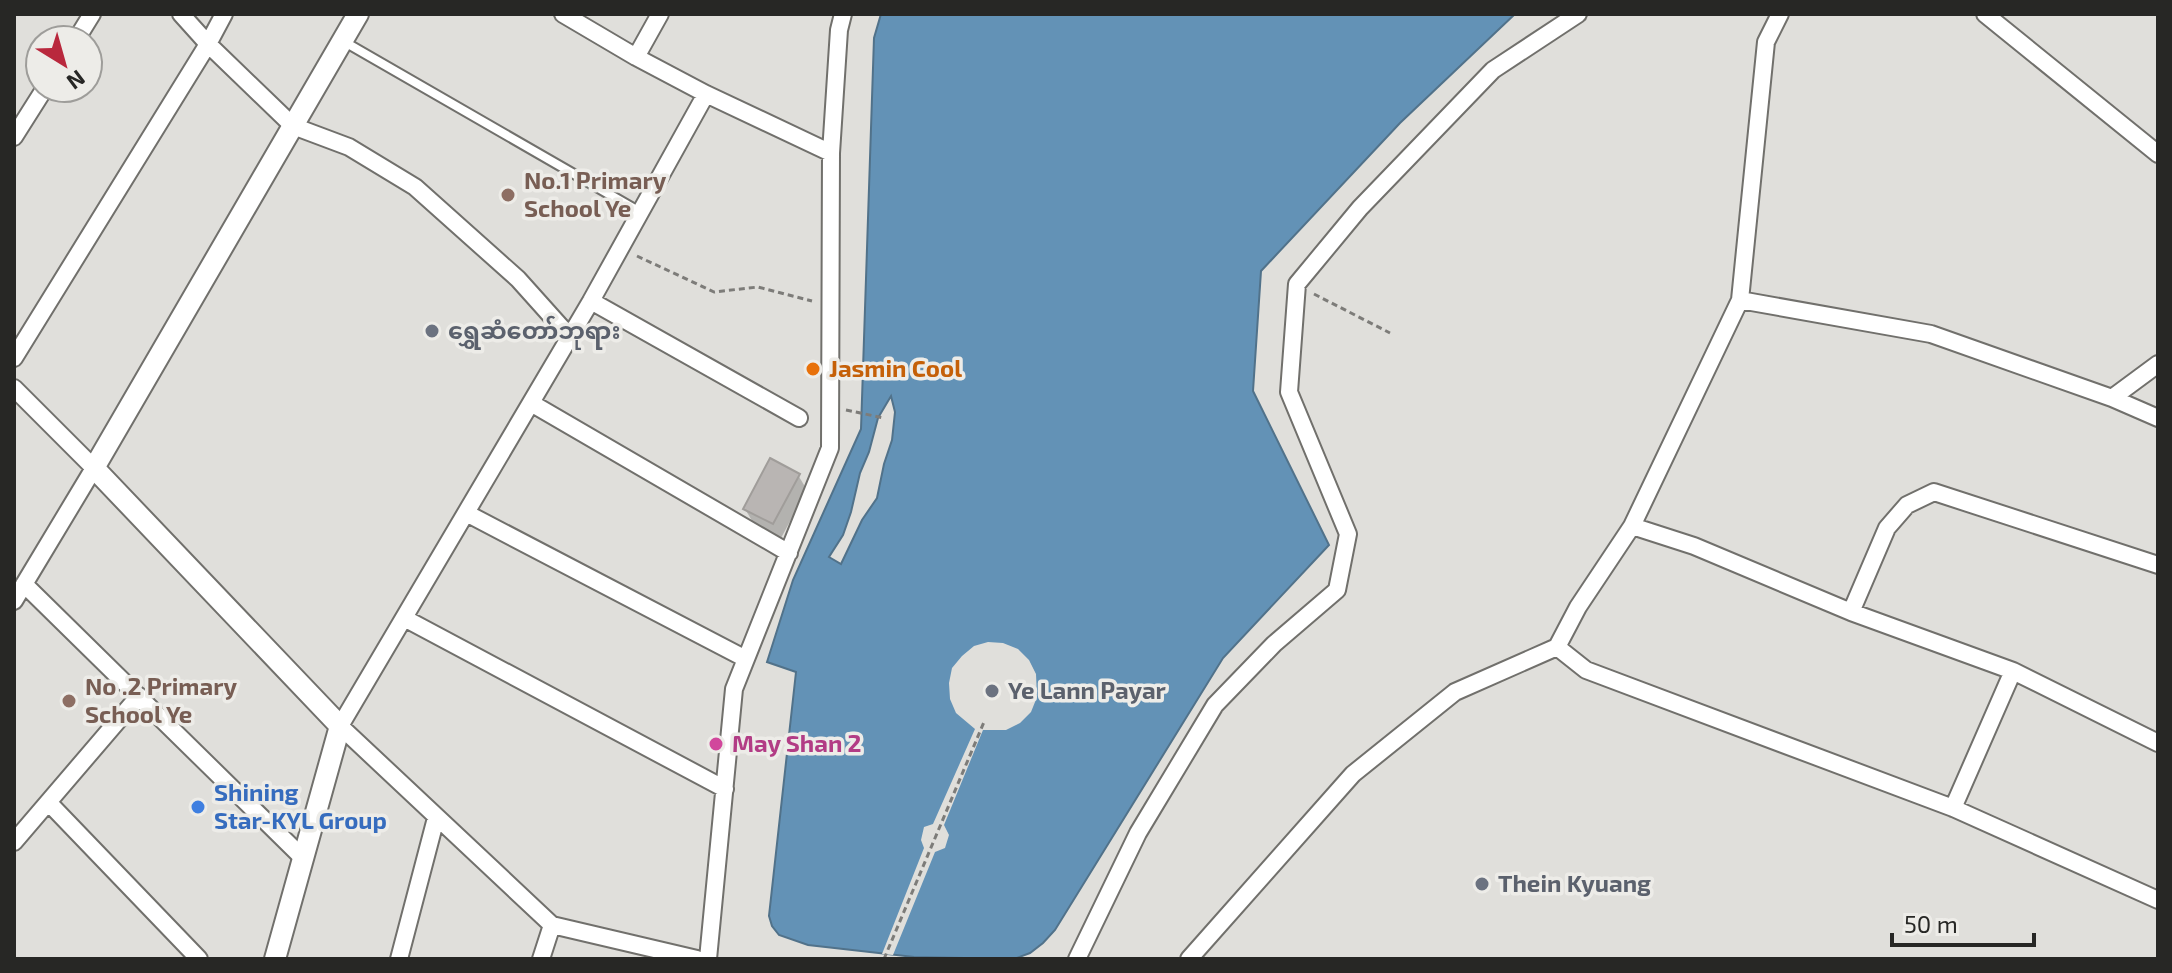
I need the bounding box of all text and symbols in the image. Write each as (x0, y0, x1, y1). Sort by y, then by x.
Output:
north arrow (24, 24, 104, 104)
text: N (62, 66, 91, 96)
place label: No.1 Primary School Ye (524, 165, 667, 222)
marker: No.1 Primary School Ye (499, 186, 517, 204)
place label: ရွှေဆံတော်ဘုရား (448, 315, 621, 350)
marker: ရွှေဆံတော်ဘုရား (423, 322, 441, 340)
place label: Jasmin Cool (829, 353, 962, 382)
marker: Jasmin Cool (804, 360, 822, 378)
place label: No .2 Primary School Ye (85, 671, 237, 728)
place label: Ye Lann Payar (1008, 675, 1167, 704)
marker: Ye Lann Payar (983, 682, 1001, 700)
marker: No .2 Primary School Ye (60, 692, 78, 710)
place label: May Shan 2 (732, 728, 862, 757)
marker: May Shan 2 (707, 735, 725, 753)
place label: Shining Star-KYL Group (214, 777, 387, 834)
marker: Shining Star-KYL Group (189, 798, 207, 816)
place label: Thein Kyuang (1498, 868, 1651, 897)
marker: Thein Kyuang (1473, 875, 1491, 893)
scale bar (1892, 897, 2034, 947)
text: 50 m (1904, 909, 1958, 938)

